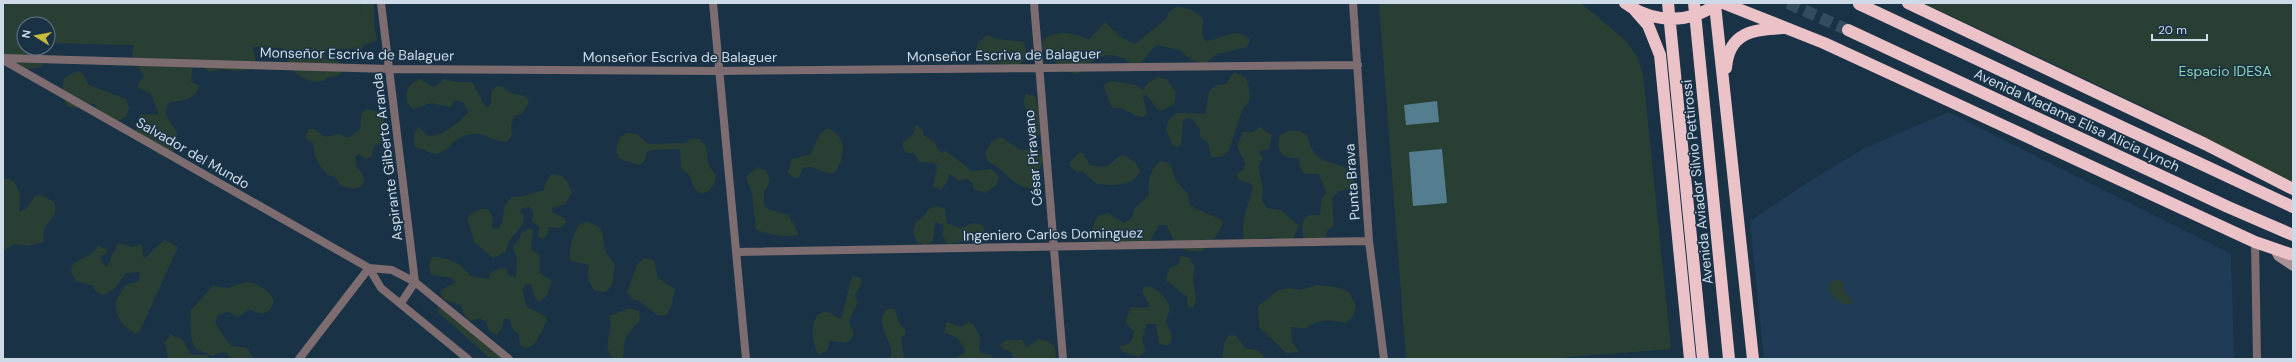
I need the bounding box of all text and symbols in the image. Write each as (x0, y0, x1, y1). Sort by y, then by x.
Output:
north arrow (16, 16, 56, 56)
scale bar (2152, 16, 2207, 42)
text: 20 m (2158, 22, 2187, 38)
text: N (19, 29, 34, 39)
street label: Monseñor Escriva de Balaguer (260, 43, 454, 65)
street label: Monseñor Escriva de Balaguer (907, 44, 1101, 66)
street label: Monseñor Escriva de Balaguer (583, 48, 777, 66)
park label: Espacio IDESA (2179, 62, 2271, 80)
street label: Avenida Madame Elisa Alicia Lynch (1971, 64, 2183, 176)
street label: Aspirante Gilberto Aranda (368, 72, 406, 242)
street label: Avenida Aviador Silvio Pettirossi (1677, 79, 1717, 285)
street label: César Piravano (1020, 109, 1046, 207)
street label: Salvador del Mundo (133, 113, 253, 193)
street label: Punta Brava (1340, 143, 1364, 221)
street label: Ingeniero Carlos Dominguez (963, 223, 1143, 245)

